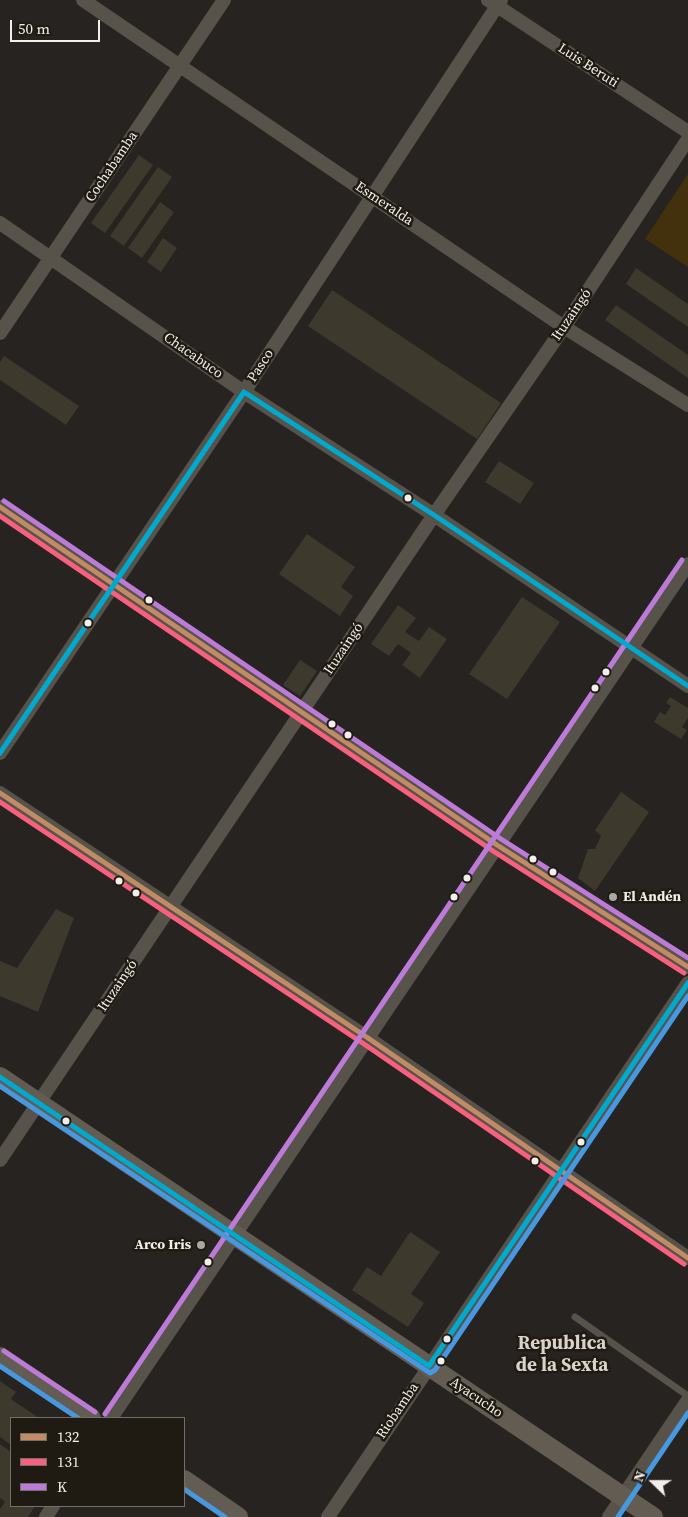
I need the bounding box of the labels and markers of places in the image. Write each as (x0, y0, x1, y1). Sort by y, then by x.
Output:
unlabelled marker (403, 493, 413, 503)
unlabelled marker (144, 595, 154, 605)
unlabelled marker (83, 618, 93, 628)
unlabelled marker (601, 667, 611, 677)
unlabelled marker (590, 683, 600, 693)
unlabelled marker (327, 719, 337, 729)
unlabelled marker (343, 730, 353, 740)
unlabelled marker (528, 854, 538, 864)
unlabelled marker (548, 867, 558, 877)
unlabelled marker (462, 873, 472, 883)
unlabelled marker (114, 876, 124, 886)
unlabelled marker (131, 888, 141, 898)
place label: El Andén (623, 889, 681, 905)
marker: El Andén (607, 891, 619, 903)
unlabelled marker (449, 892, 459, 902)
unlabelled marker (61, 1116, 71, 1126)
unlabelled marker (576, 1137, 586, 1147)
unlabelled marker (530, 1156, 540, 1166)
place label: Arco Iris (135, 1237, 191, 1253)
marker: Arco Iris (195, 1239, 207, 1251)
unlabelled marker (203, 1257, 213, 1267)
unlabelled marker (442, 1334, 452, 1344)
unlabelled marker (436, 1356, 446, 1366)

